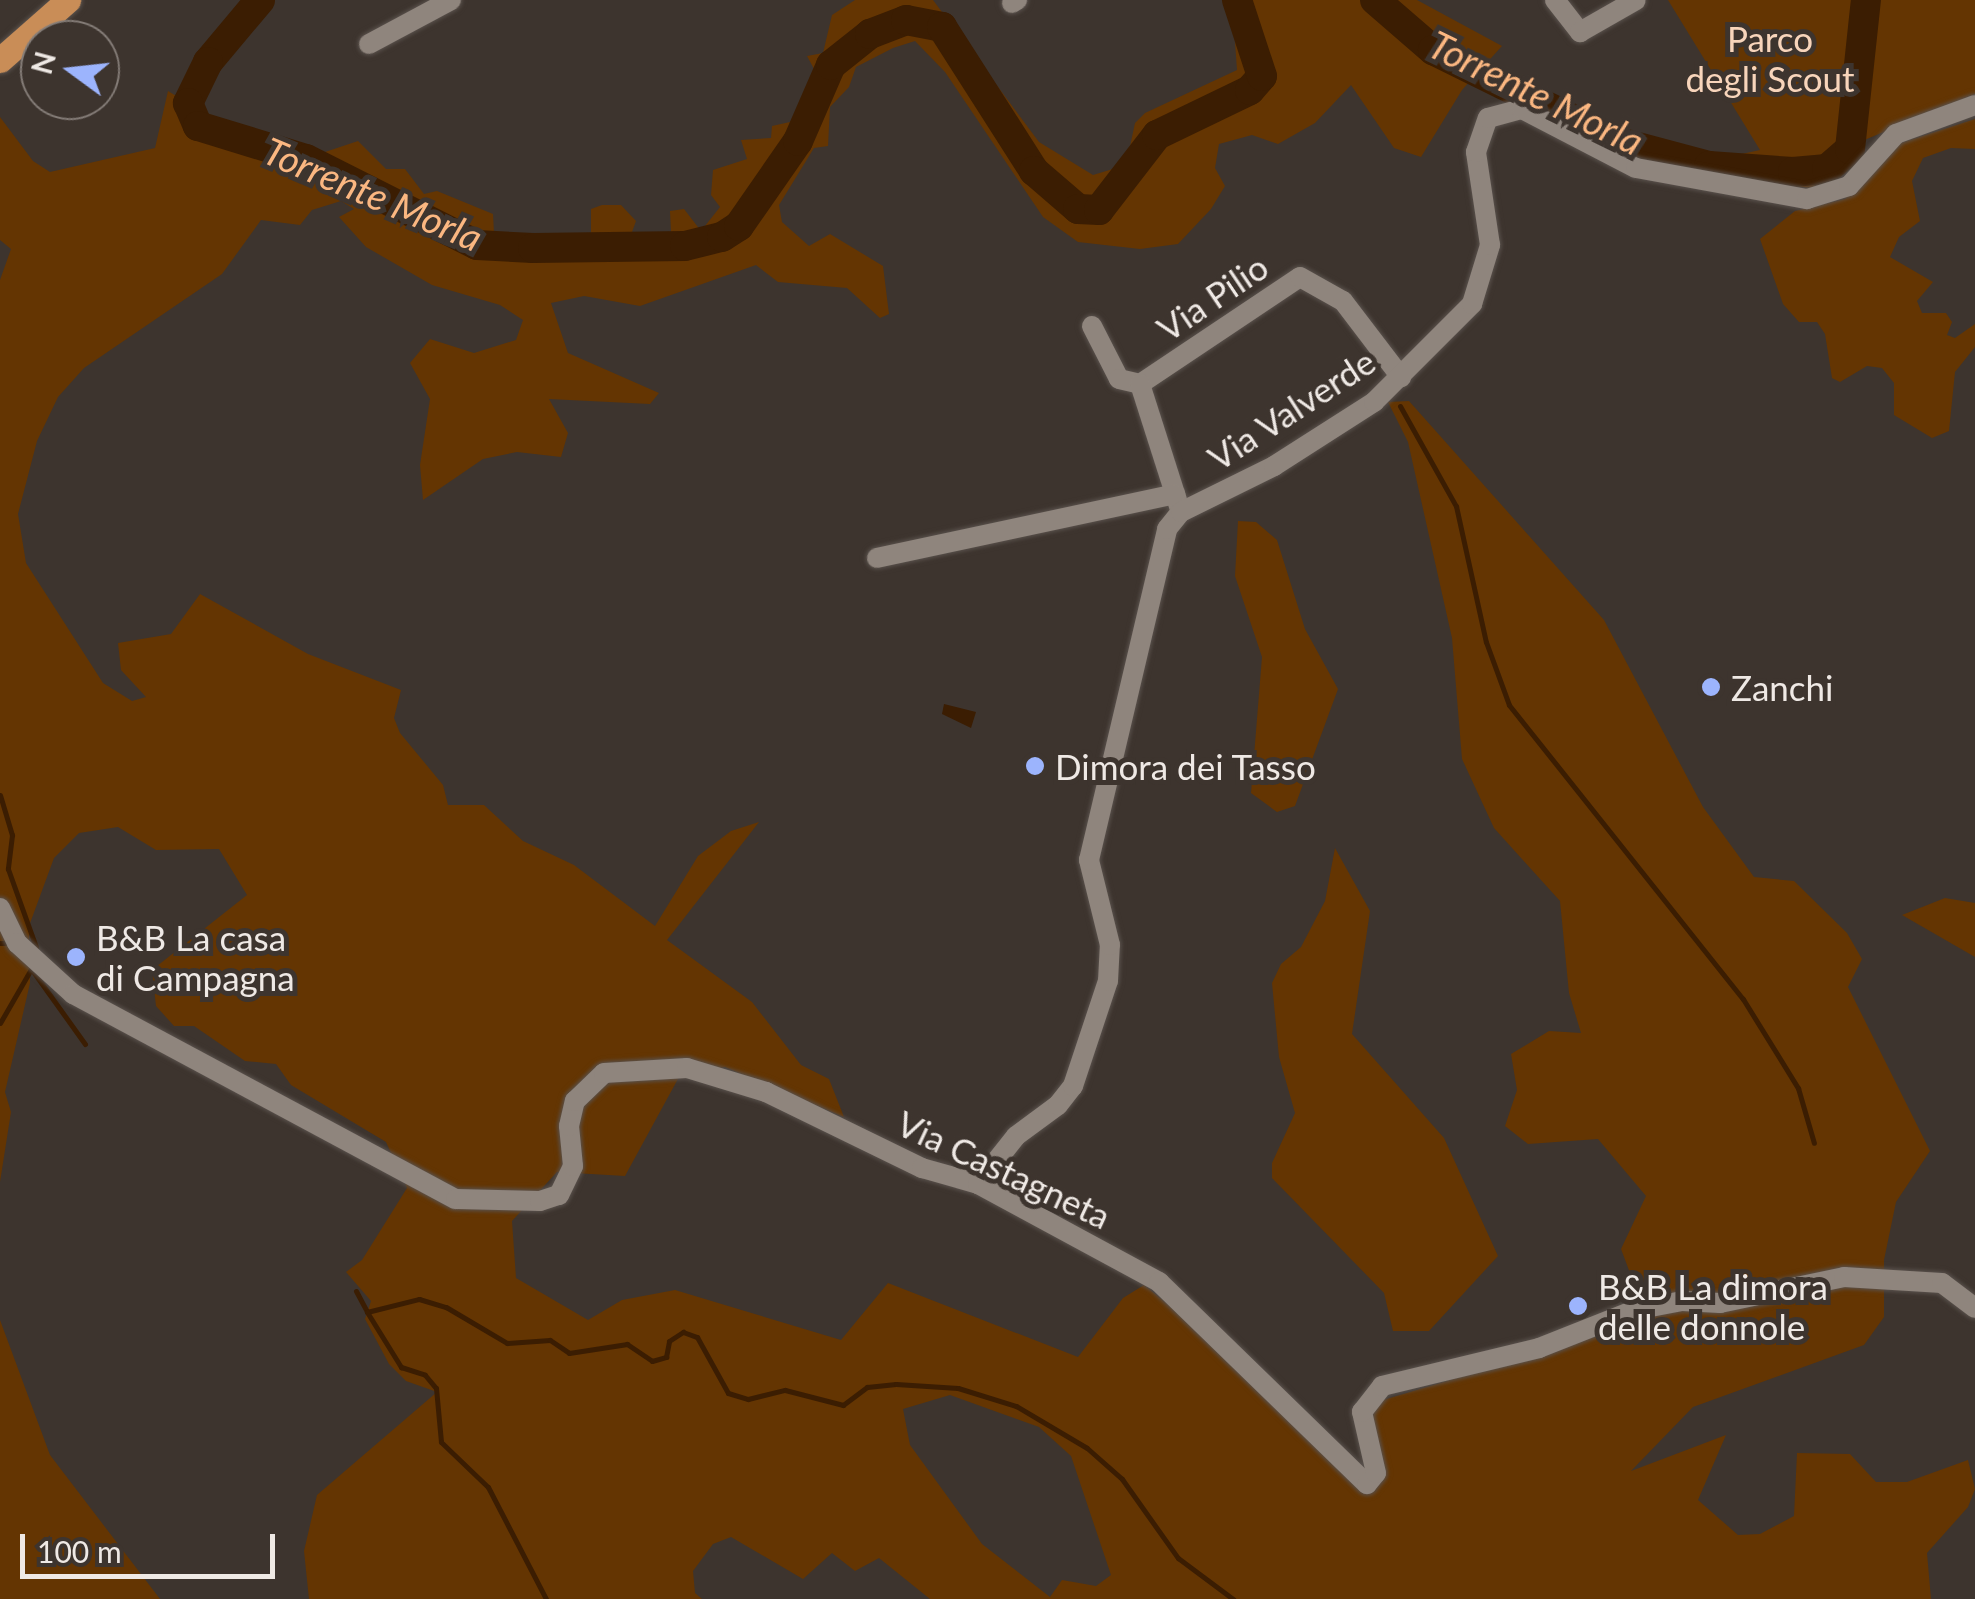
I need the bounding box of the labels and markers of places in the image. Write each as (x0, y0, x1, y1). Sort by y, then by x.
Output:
place label: Zanchi (1731, 666, 1834, 708)
marker: Zanchi (1700, 676, 1722, 698)
place label: Dimora dei Tasso (1055, 745, 1317, 787)
marker: Dimora dei Tasso (1024, 755, 1046, 777)
place label: B&B La casa di Campagna (96, 916, 295, 998)
marker: B&B La casa di Campagna (65, 946, 87, 968)
place label: B&B La dimora delle donnole (1598, 1265, 1828, 1347)
marker: B&B La dimora delle donnole (1567, 1295, 1589, 1317)

